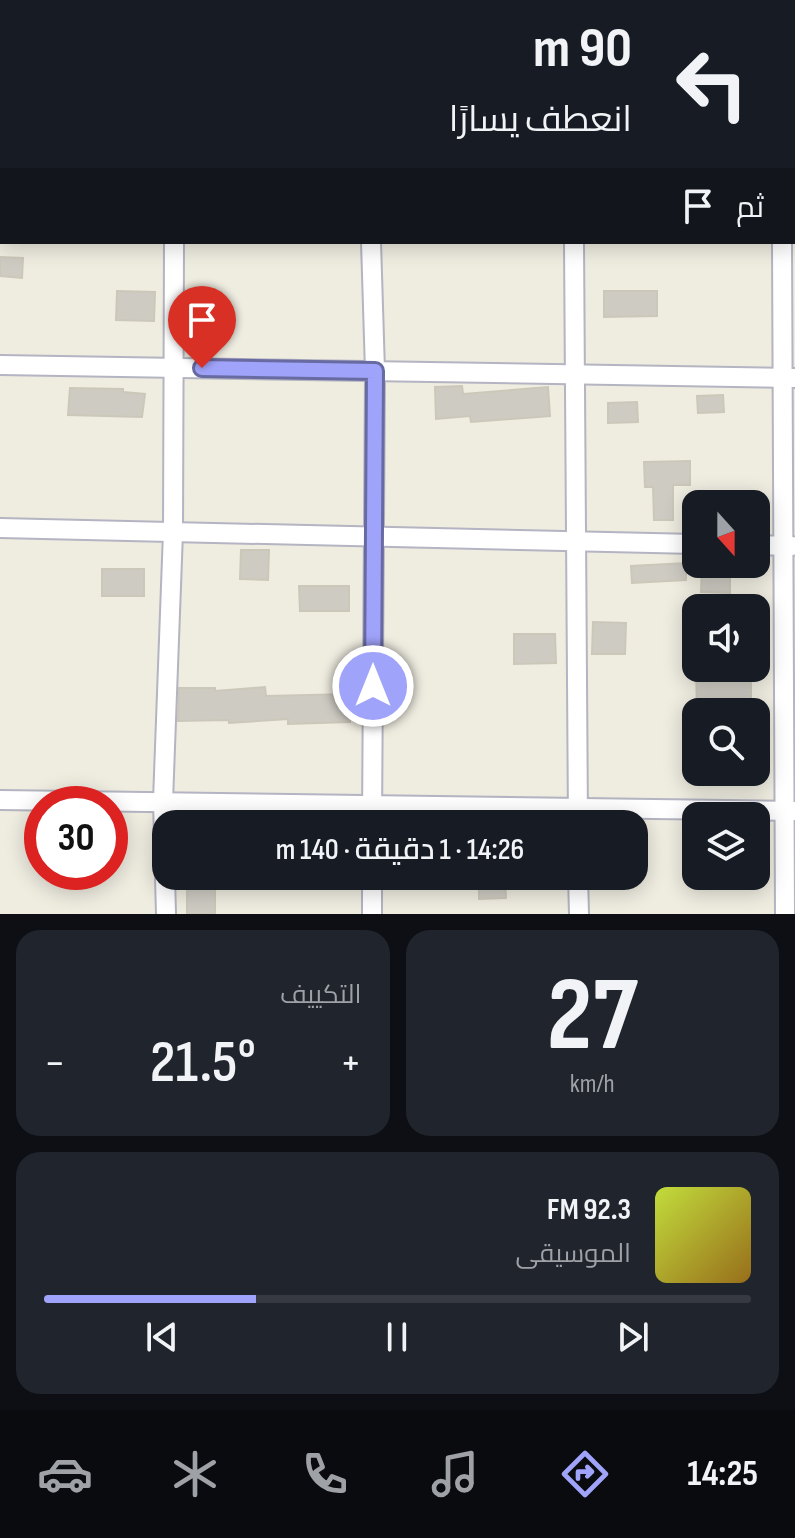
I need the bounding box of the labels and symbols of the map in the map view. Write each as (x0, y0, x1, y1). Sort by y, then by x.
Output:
pin (168, 286, 236, 368)
north arrow (682, 490, 770, 578)
position arrow (331, 644, 415, 728)
speed limit sign: 30 (24, 786, 128, 890)

